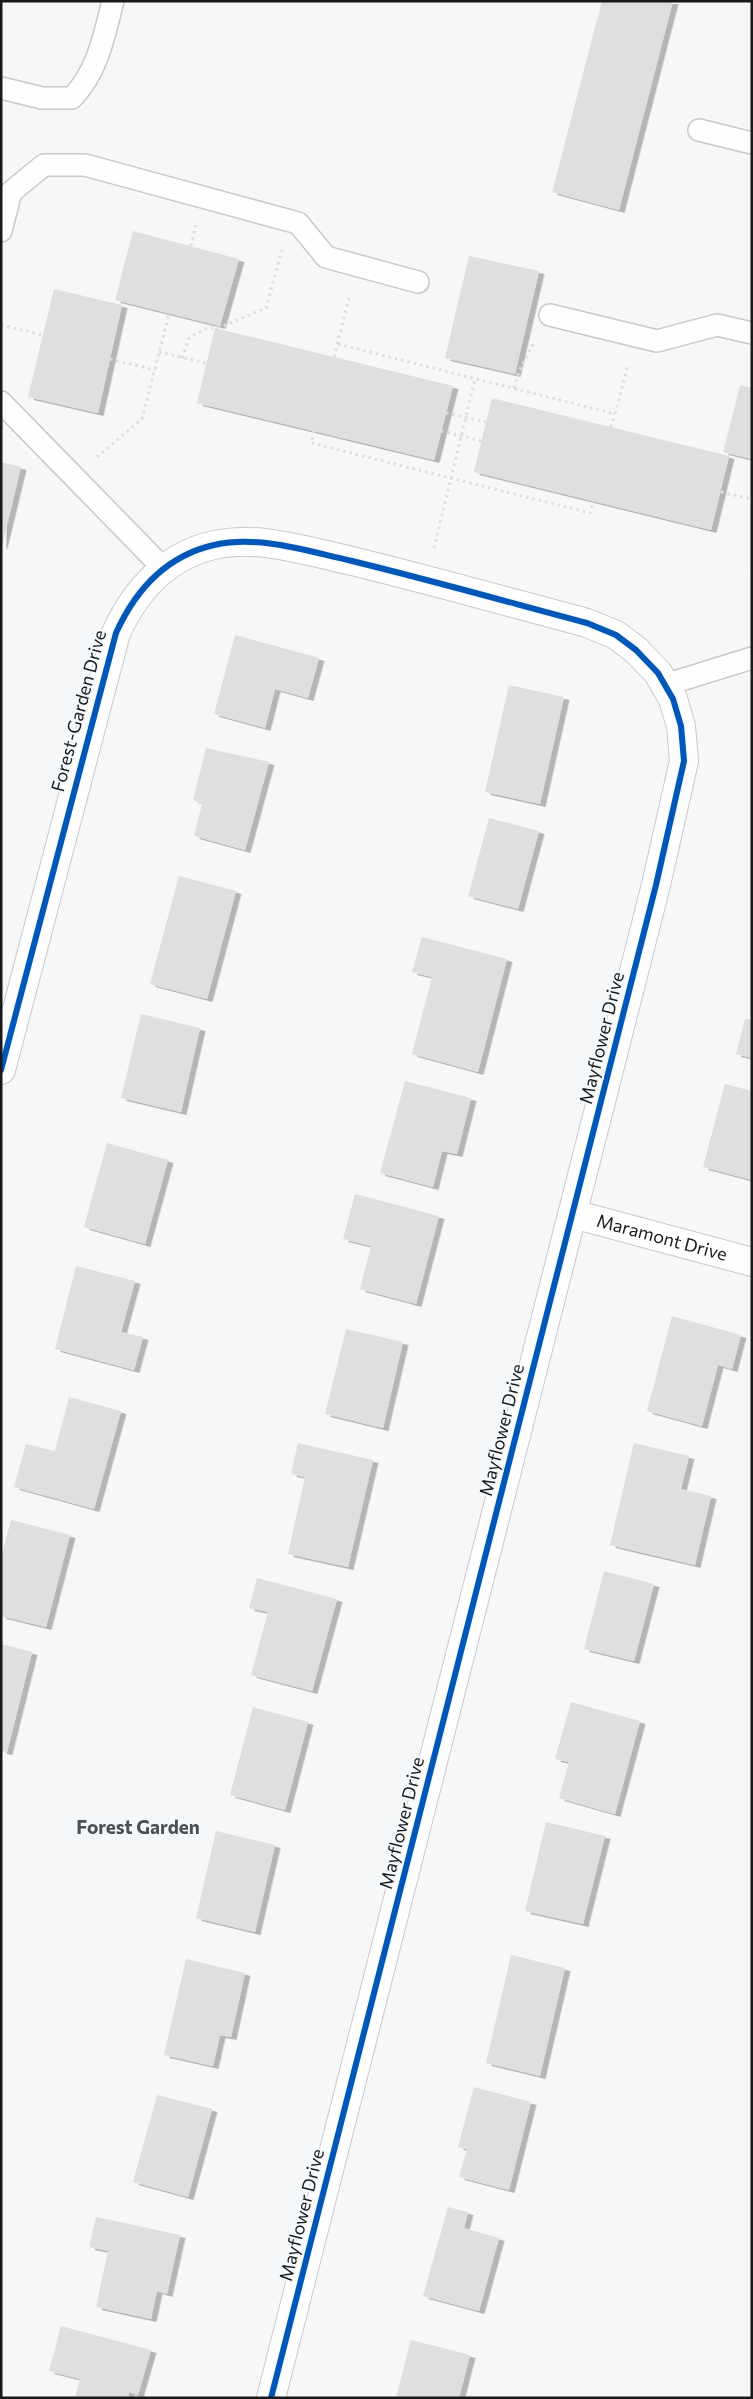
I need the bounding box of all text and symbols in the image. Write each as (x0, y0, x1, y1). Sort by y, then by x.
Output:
street label: Forest-Garden Drive (46, 627, 110, 794)
street label: Mayflower Drive (574, 969, 628, 1106)
street label: Maramont Drive (595, 1209, 730, 1265)
street label: Mayflower Drive (474, 1361, 528, 1498)
street label: Mayflower Drive (374, 1754, 428, 1891)
district label: Forest Garden (76, 1815, 200, 1838)
street label: Mayflower Drive (274, 2146, 328, 2283)

